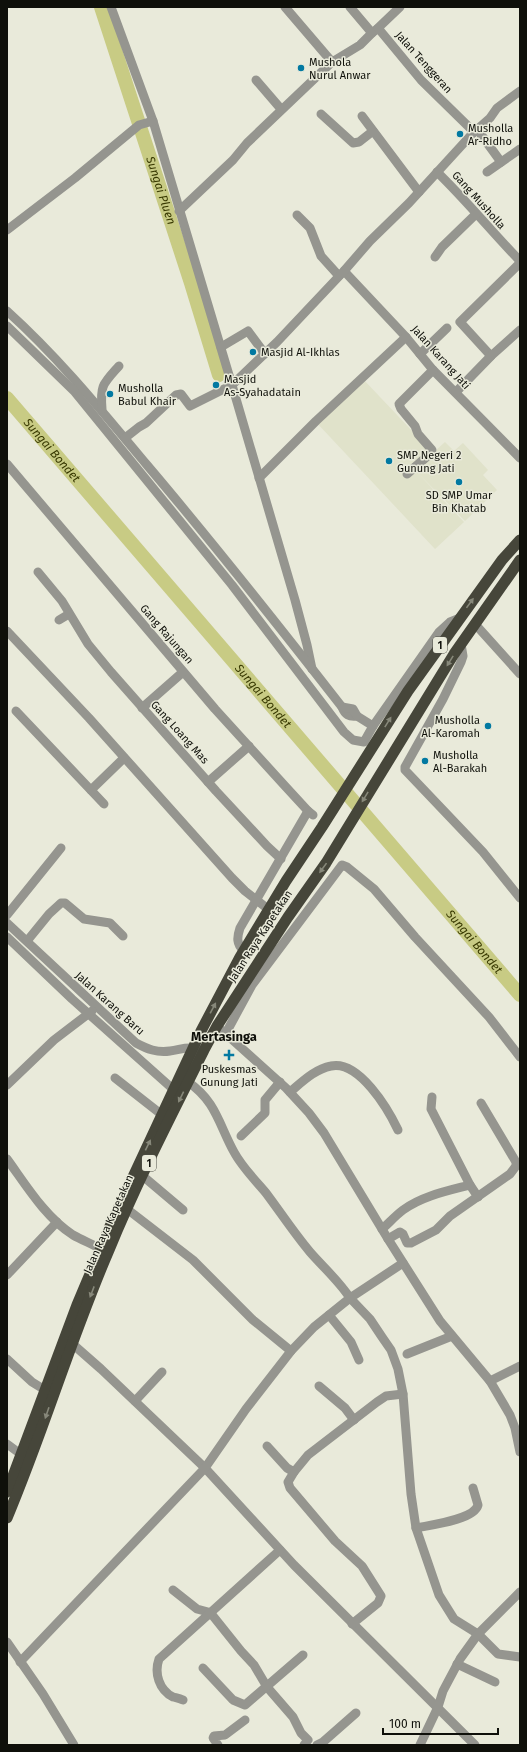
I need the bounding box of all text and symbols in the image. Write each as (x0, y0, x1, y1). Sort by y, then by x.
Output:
street label: Jalan Tenggeran (392, 29, 455, 96)
place label: Mushola Nurul Anwar (309, 56, 371, 82)
marker: Mushola Nurul Anwar (296, 63, 306, 73)
place label: Musholla Ar-Ridho (468, 122, 513, 148)
marker: Musholla Ar-Ridho (455, 129, 465, 139)
water label: Sungai Pluen (143, 154, 179, 226)
street label: Gang Musholla (449, 169, 508, 232)
street label: Jalan Karang Jati (409, 323, 473, 392)
place label: Masjid Al-Ikhlas (261, 346, 340, 359)
marker: Masjid Al-Ikhlas (248, 347, 258, 357)
place label: Masjid As-Syahadatain (224, 373, 301, 399)
marker: Masjid As-Syahadatain (211, 380, 221, 390)
place label: Musholla Babul Khair (118, 382, 177, 408)
marker: Musholla Babul Khair (105, 389, 115, 399)
water label: Sungai Bondet (20, 415, 84, 486)
place label: SMP Negeri 2 Gunung Jati (397, 449, 462, 475)
marker: SMP Negeri 2 Gunung Jati (384, 456, 394, 466)
marker: SD SMP Umar Bin Khatab (454, 477, 464, 487)
place label: SD SMP Umar Bin Khatab (426, 489, 493, 515)
one-way arrow (466, 598, 474, 609)
street label: Gang Rajungan (137, 602, 196, 667)
road number: 1 (433, 637, 447, 653)
one-way arrow (446, 656, 454, 666)
water label: Sungai Bondet (231, 661, 295, 731)
street label: Gang Loang Mas (148, 698, 211, 766)
place label: Musholla Al-Karomah (422, 714, 480, 740)
one-way arrow (385, 716, 392, 728)
marker: Musholla Al-Karomah (483, 721, 493, 731)
place label: Musholla Al-Barakah (433, 749, 487, 775)
marker: Musholla Al-Barakah (420, 756, 430, 766)
one-way arrow (362, 791, 369, 803)
one-way arrow (318, 862, 327, 873)
street label: Jalan Raya Kapetakan (226, 888, 295, 985)
water label: Sungai Bondet (442, 906, 506, 977)
street label: Jalan Karang Baru (72, 969, 147, 1038)
one-way arrow (210, 1002, 217, 1013)
district label: Mertasinga (191, 1029, 257, 1044)
marker: Puskesmas Gunung Jati (223, 1049, 235, 1061)
place label: Puskesmas Gunung Jati (200, 1063, 258, 1089)
one-way arrow (178, 1091, 184, 1103)
one-way arrow (145, 1139, 151, 1150)
road number: 1 (142, 1155, 156, 1171)
street label: Jalan Raya Kapetakan (81, 1173, 136, 1276)
one-way arrow (89, 1286, 95, 1298)
one-way arrow (44, 1408, 50, 1420)
scale bar (383, 1710, 498, 1736)
text: 100 m (389, 1717, 421, 1731)

